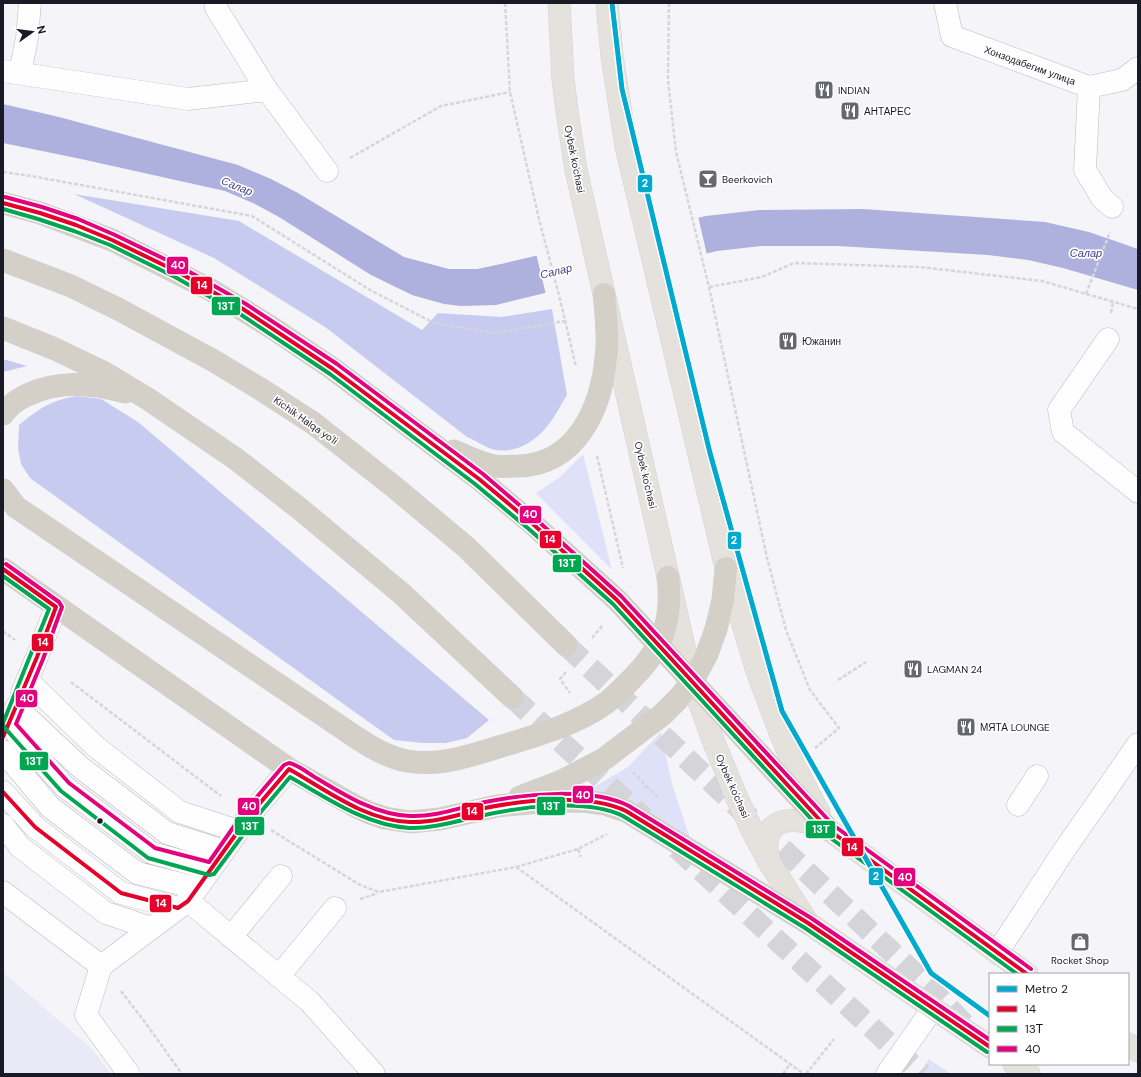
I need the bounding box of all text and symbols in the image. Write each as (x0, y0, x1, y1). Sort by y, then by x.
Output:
north arrow (12, 12, 52, 52)
text: N (34, 24, 49, 35)
street label: Хонзодабегим улица (982, 43, 1078, 88)
restaurant icon: INDIAN (813, 79, 835, 101)
place label: INDIAN (838, 84, 870, 97)
restaurant icon: АНТАРЕС (839, 100, 861, 122)
place label: АНТАРЕС (864, 105, 911, 118)
street label: Oybek ko'chasi (562, 124, 587, 194)
bar icon: Beerkovich (697, 168, 719, 190)
water label: Салар (219, 173, 255, 199)
place label: Beerkovich (722, 173, 773, 186)
line badge: 2 (637, 174, 653, 193)
text: 2 (642, 176, 648, 190)
water label: Салар (1070, 246, 1102, 260)
line badge: 40 (166, 256, 189, 275)
text: 40 (171, 258, 186, 272)
water label: Салар (539, 260, 573, 282)
line badge: 14 (190, 276, 213, 295)
text: 14 (196, 278, 208, 292)
line badge: 13Т (211, 296, 241, 316)
text: 13Т (217, 299, 235, 313)
restaurant icon: Южанин (777, 330, 799, 352)
place label: Южанин (802, 335, 841, 348)
street label: Kichik Halqa yo'li (271, 393, 340, 447)
street label: Oybek ko'chasi (631, 440, 660, 510)
line badge: 40 (519, 505, 542, 524)
text: 40 (523, 507, 538, 521)
line badge: 14 (539, 530, 562, 549)
line badge: 2 (727, 531, 742, 550)
text: 14 (544, 532, 556, 546)
text: 2 (731, 533, 737, 547)
line badge: 13Т (552, 554, 582, 573)
text: 13Т (558, 556, 576, 570)
line badge: 14 (31, 633, 54, 652)
text: 14 (37, 635, 49, 649)
restaurant icon: LAGMAN 24 (902, 658, 924, 680)
place label: LAGMAN 24 (927, 663, 982, 676)
line badge: 40 (15, 689, 38, 708)
text: 40 (20, 691, 35, 705)
restaurant icon: МЯТА LOUNGE (955, 716, 977, 738)
place label: МЯТА LOUNGE (980, 721, 1050, 734)
line badge: 13Т (19, 751, 49, 771)
street label: Oybek ko'chasi (713, 752, 752, 820)
text: 13Т (25, 754, 43, 768)
line badge: 40 (572, 785, 594, 804)
text: 40 (576, 788, 591, 802)
line badge: 13Т (536, 796, 566, 816)
line badge: 40 (237, 797, 260, 816)
text: 40 (242, 799, 257, 813)
text: 13Т (542, 799, 560, 813)
line badge: 14 (461, 802, 484, 821)
text: 14 (466, 804, 478, 818)
unlabelled marker (95, 816, 105, 826)
line badge: 13Т (234, 816, 265, 836)
text: 13Т (241, 819, 259, 833)
line badge: 13Т (805, 820, 836, 839)
text: 13Т (812, 822, 830, 836)
line badge: 14 (841, 837, 864, 857)
text: 14 (846, 840, 858, 854)
line badge: 2 (868, 867, 884, 886)
line badge: 40 (893, 867, 916, 887)
text: 2 (873, 869, 879, 883)
text: 40 (898, 870, 913, 884)
line badge: 14 (149, 894, 172, 913)
text: 14 (155, 896, 167, 910)
shop icon: Rocket Shop (1069, 931, 1091, 953)
place label: Rocket Shop (1051, 954, 1109, 967)
legend (989, 973, 1129, 1065)
text: Metro 2 (1025, 981, 1068, 997)
text: 14 (1025, 1001, 1036, 1017)
text: 13Т (1025, 1021, 1044, 1037)
text: 40 (1025, 1041, 1041, 1057)

